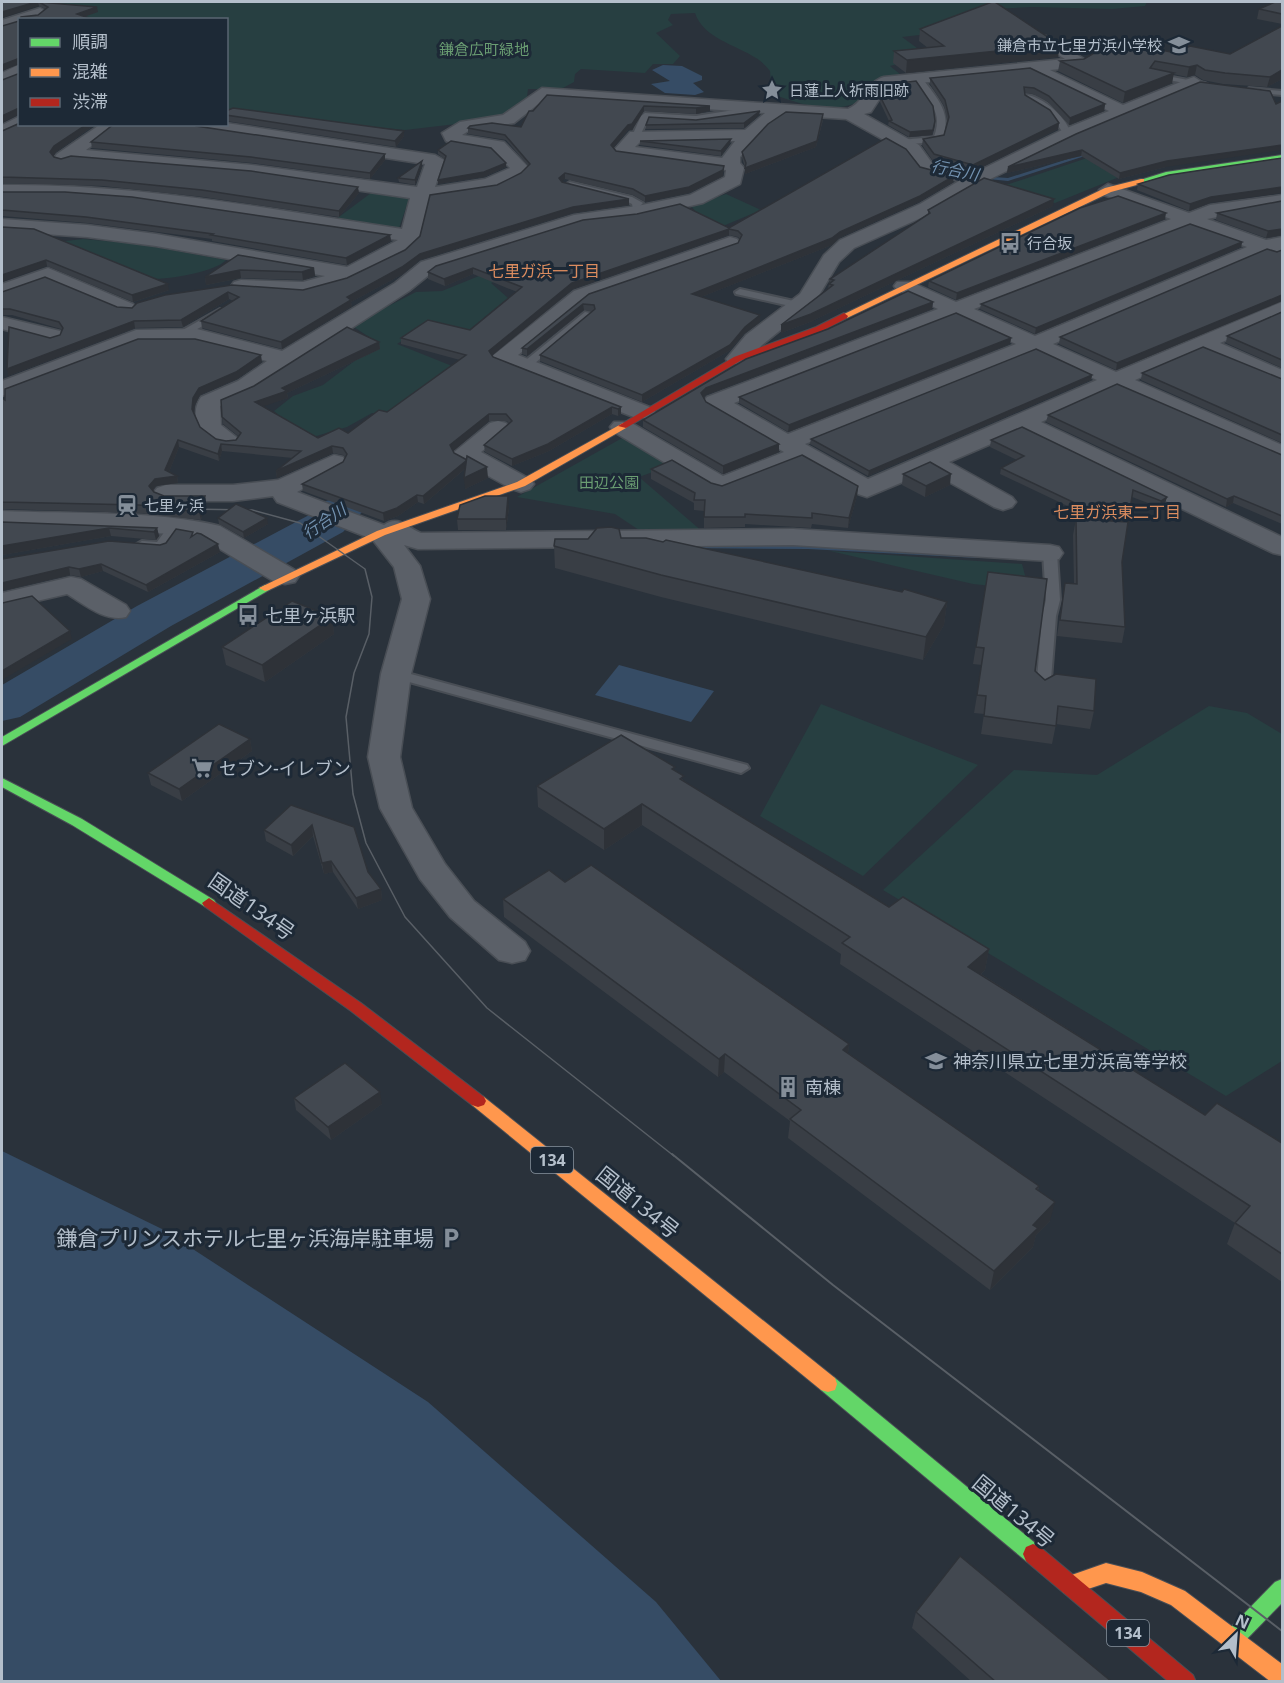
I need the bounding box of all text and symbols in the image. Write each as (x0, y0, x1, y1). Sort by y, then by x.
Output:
legend (18, 18, 228, 126)
text: 順調 (72, 29, 108, 53)
school or university icon: 鎌倉市立七里ガ浜小学校 (1167, 33, 1191, 57)
place label: 鎌倉市立七里ガ浜小学校 (997, 35, 1162, 55)
park label: 鎌倉広町緑地 (439, 39, 529, 59)
text: 混雑 (72, 59, 108, 83)
place icon: 日蓮上人祈雨旧跡 (760, 78, 784, 102)
place label: 日蓮上人祈雨旧跡 (789, 80, 909, 100)
text: 渋滞 (72, 89, 108, 113)
water label: 行合川 (929, 155, 983, 186)
bus stop icon: 行合坂 (998, 231, 1022, 255)
place label: 行合坂 (1027, 233, 1072, 253)
district label: 七里ガ浜一丁目 (488, 260, 600, 282)
park label: 田辺公園 (579, 472, 639, 492)
station icon: 七里ヶ浜 (115, 493, 139, 517)
place label: 七里ヶ浜 (144, 495, 204, 515)
water label: 行合川 (298, 497, 352, 544)
district label: 七里ガ浜東二丁目 (1053, 501, 1181, 523)
bus stop icon: 七里ヶ浜駅 (236, 603, 260, 627)
place label: 七里ヶ浜駅 (265, 603, 355, 627)
supermarket icon: セブン-イレブン (190, 756, 214, 780)
place label: セブン-イレブン (219, 756, 351, 780)
street label: 国道134号 (203, 866, 301, 946)
school or university icon: 神奈川県立七里ガ浜高等学校 (924, 1049, 948, 1073)
place label: 神奈川県立七里ガ浜高等学校 (953, 1049, 1187, 1073)
building icon: 南棟 (776, 1075, 800, 1099)
place label: 南棟 (805, 1075, 841, 1099)
road number: 134 (531, 1147, 573, 1173)
street label: 国道134号 (591, 1160, 685, 1244)
place label: 鎌倉プリンスホテル七里ヶ浜海岸駐車場 (56, 1224, 434, 1252)
parking icon: 鎌倉プリンスホテル七里ヶ浜海岸駐車場 (439, 1226, 463, 1250)
street label: 国道134号 (967, 1468, 1061, 1554)
north arrow (1206, 1605, 1266, 1665)
text: N (1232, 1609, 1253, 1634)
road number: 134 (1107, 1620, 1149, 1646)

